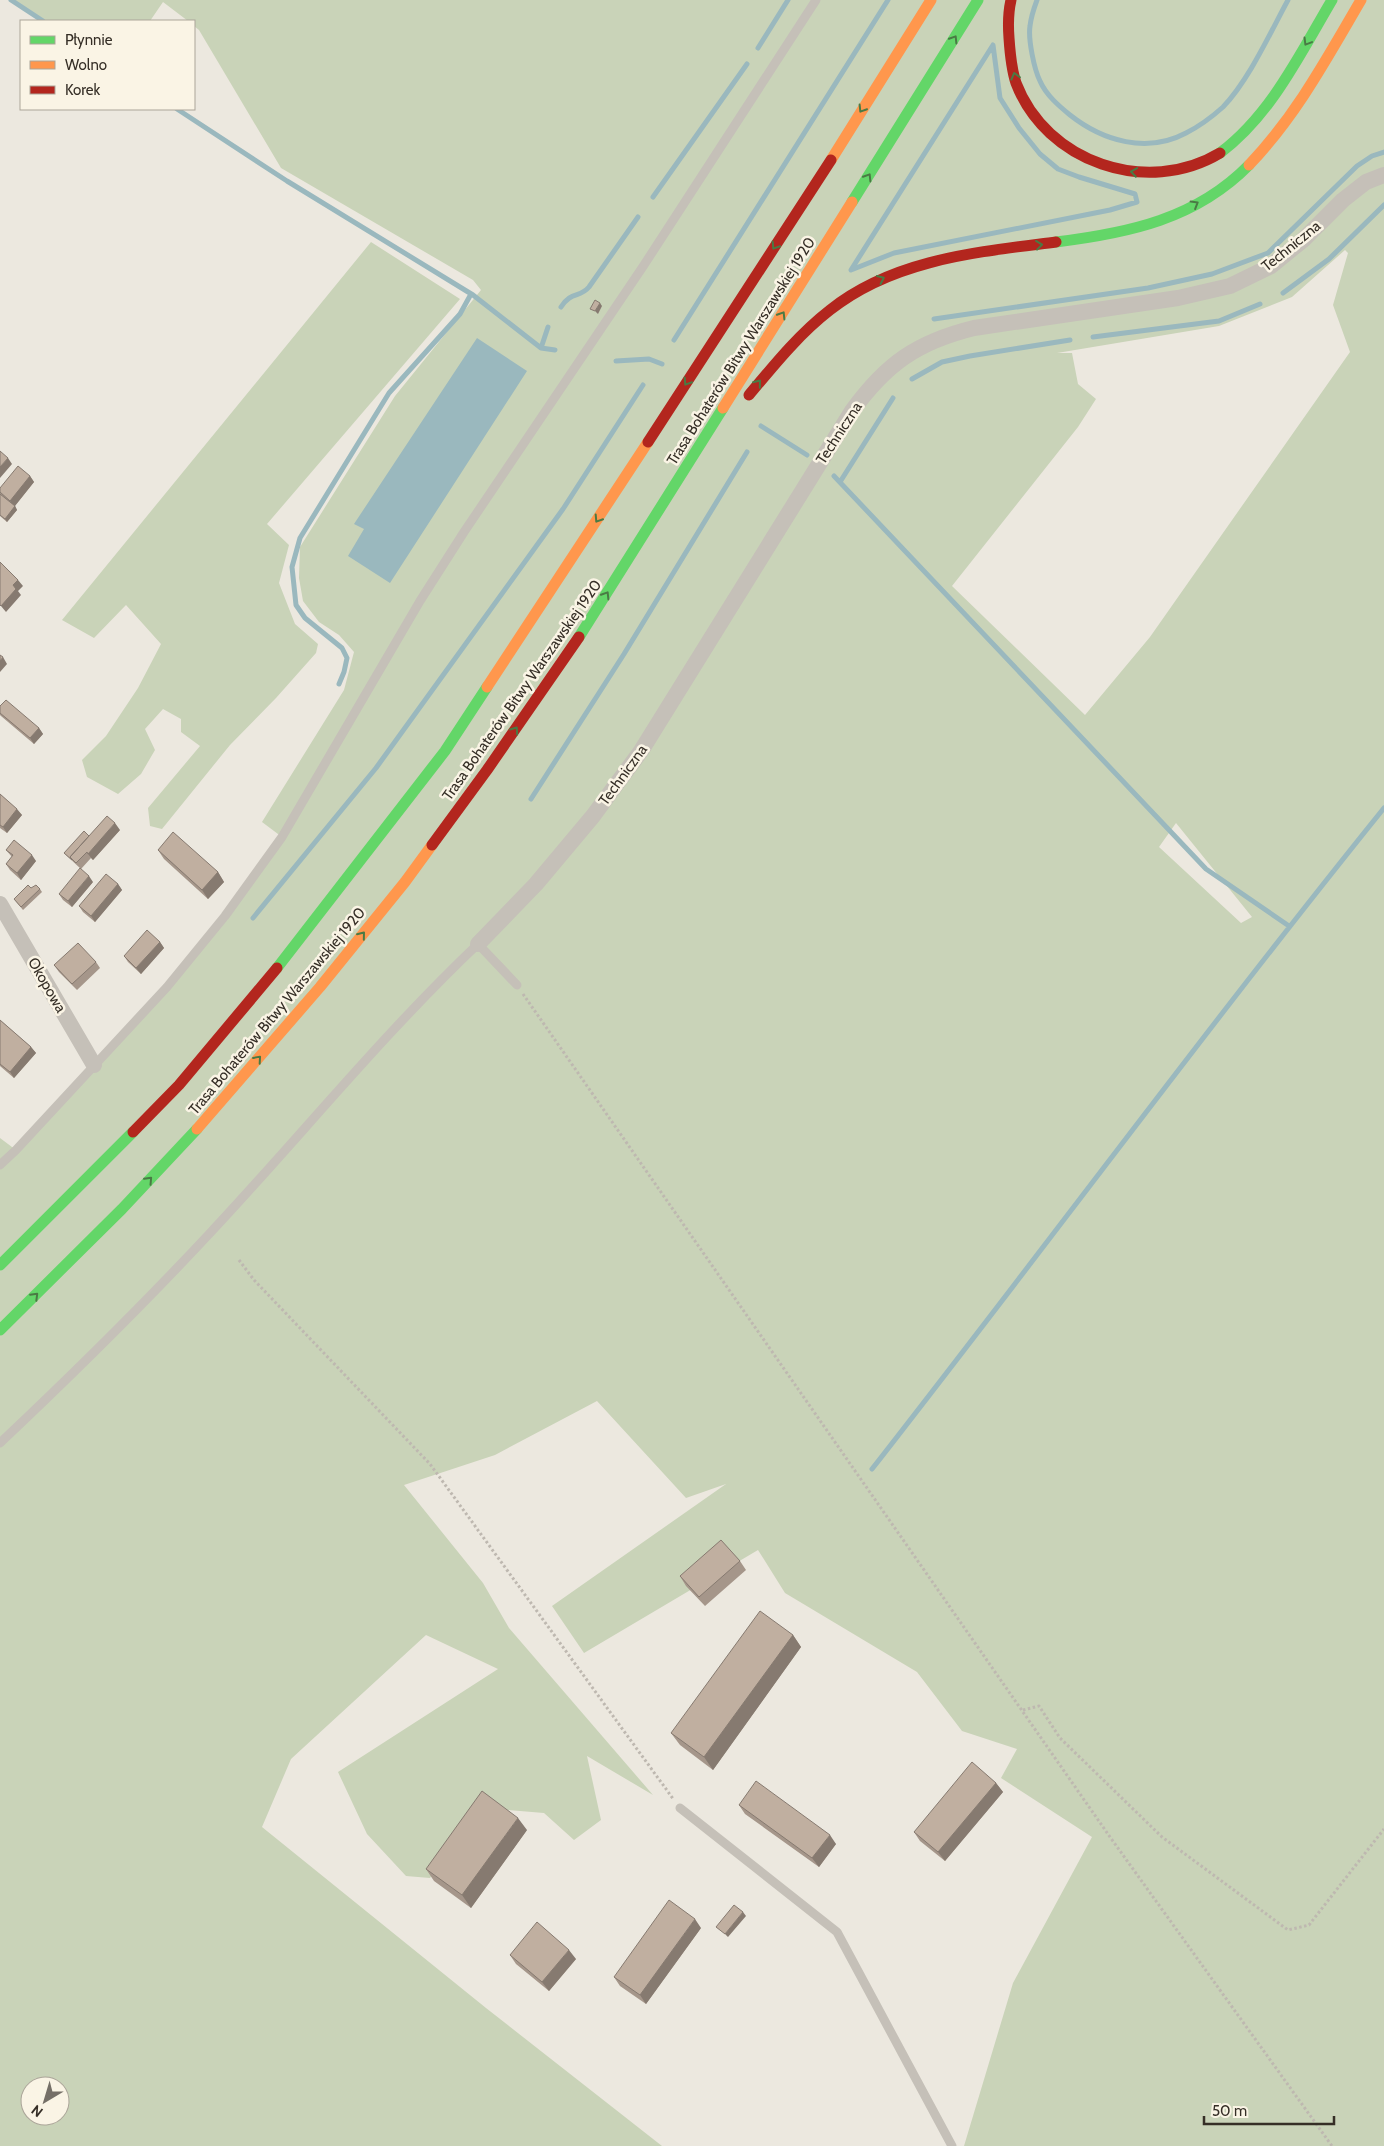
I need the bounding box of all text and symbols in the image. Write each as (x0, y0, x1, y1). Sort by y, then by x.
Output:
legend (20, 20, 195, 110)
text: Płynnie (65, 31, 113, 49)
one-way arrow (948, 35, 958, 44)
one-way arrow (1303, 36, 1313, 45)
text: Wolno (65, 56, 107, 74)
one-way arrow (1010, 71, 1021, 80)
text: Korek (65, 81, 100, 99)
one-way arrow (858, 103, 868, 112)
one-way arrow (1129, 167, 1137, 178)
one-way arrow (862, 173, 871, 182)
one-way arrow (1189, 201, 1198, 211)
street label: Techniczna (1258, 216, 1325, 275)
street label: Trasa Bohaterów Bitwy Warszawskiej 1920 (663, 234, 819, 468)
one-way arrow (1035, 240, 1043, 251)
one-way arrow (772, 241, 782, 250)
one-way arrow (876, 275, 885, 286)
one-way arrow (776, 311, 785, 320)
one-way arrow (684, 377, 693, 386)
one-way arrow (753, 380, 762, 389)
street label: Techniczna (812, 398, 866, 467)
one-way arrow (595, 513, 604, 522)
street label: Trasa Bohaterów Bitwy Warszawskiej 1920 (439, 576, 605, 804)
one-way arrow (600, 592, 609, 601)
one-way arrow (509, 726, 518, 736)
street label: Techniczna (595, 741, 651, 809)
street label: Trasa Bohaterów Bitwy Warszawskiej 1920 (185, 904, 369, 1118)
one-way arrow (357, 932, 365, 941)
street label: Okopowa (24, 954, 70, 1016)
one-way arrow (252, 1056, 261, 1065)
one-way arrow (143, 1177, 152, 1186)
one-way arrow (29, 1293, 38, 1302)
north arrow (20, 2076, 70, 2126)
scale bar (1204, 2094, 1334, 2126)
text: N (28, 2101, 46, 2121)
text: 50 m (1212, 2102, 1247, 2120)

